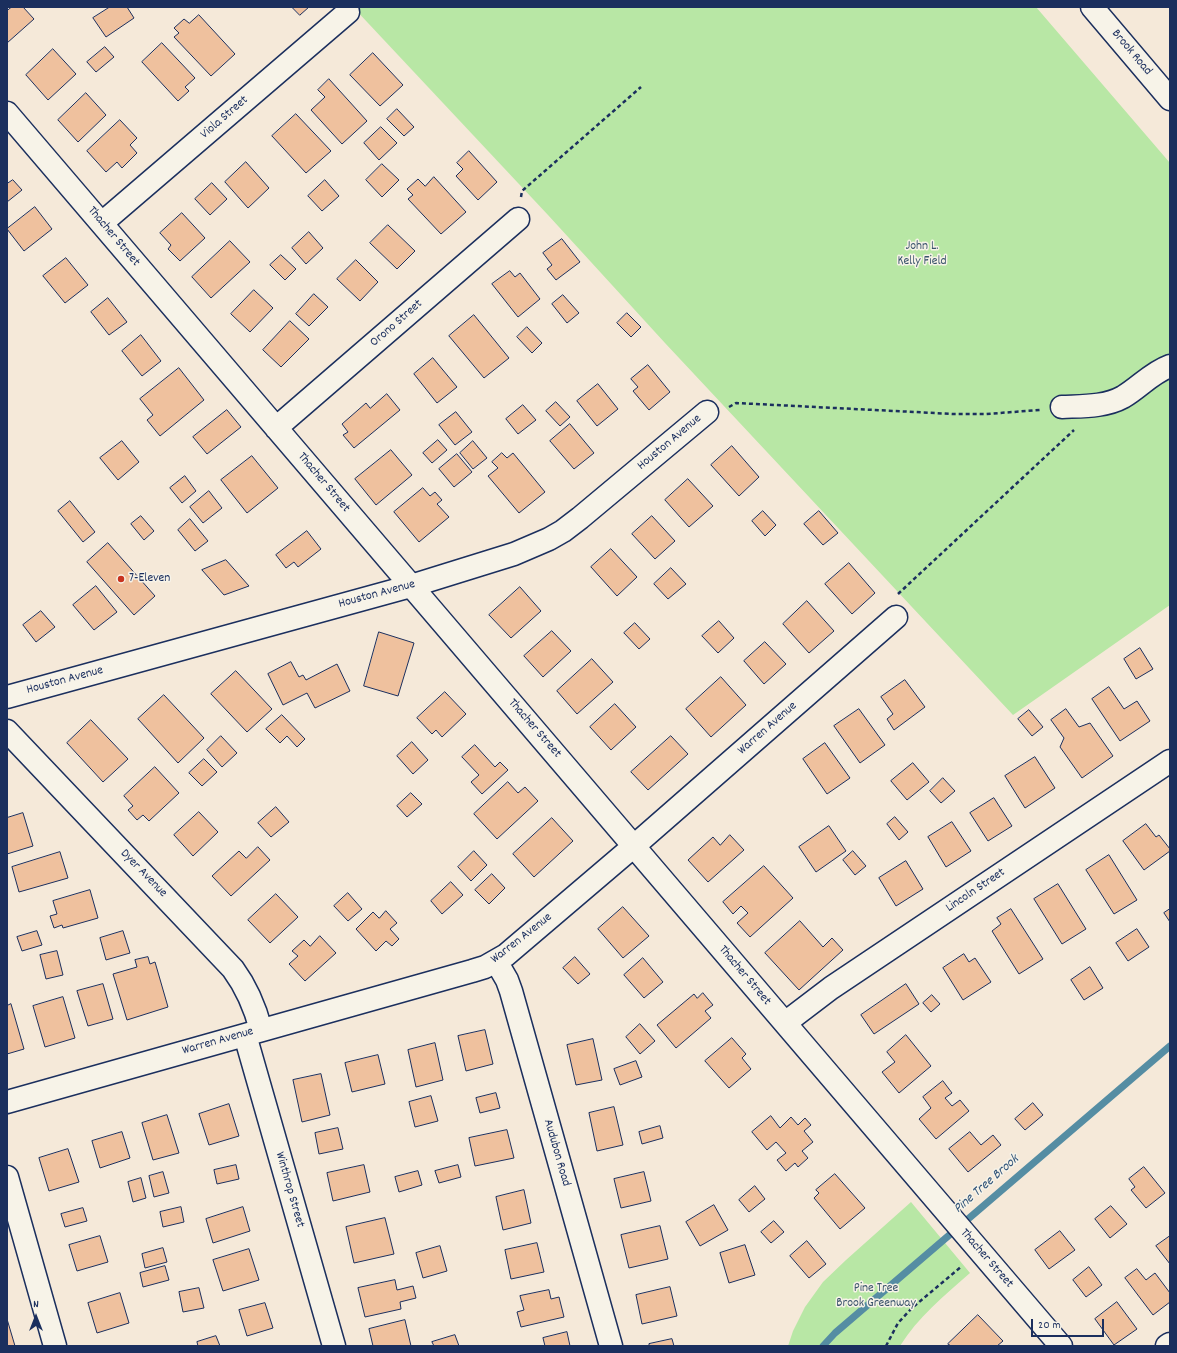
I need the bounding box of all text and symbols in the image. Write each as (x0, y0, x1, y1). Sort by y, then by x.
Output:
street label: Brook Road (1107, 27, 1155, 79)
street label: Viola Street (198, 93, 252, 143)
street label: Thacher Street (83, 204, 143, 270)
park label: John L. Kelly Field (897, 239, 947, 270)
street label: Orono Street (368, 297, 426, 351)
street label: Houston Avenue (635, 412, 705, 474)
street label: Thacher Street (293, 450, 353, 516)
place label: 7-Eleven (129, 571, 170, 587)
marker: 7-Eleven (116, 574, 126, 584)
street label: Houston Avenue (337, 577, 417, 613)
street label: Houston Avenue (25, 663, 105, 699)
street label: Thacher Street (504, 696, 564, 762)
street label: Warren Avenue (735, 699, 801, 759)
street label: Dyer Avenue (116, 847, 170, 901)
street label: Lincoln Street (943, 865, 1009, 917)
street label: Warren Avenue (488, 910, 556, 968)
street label: Thacher Street (714, 943, 774, 1009)
street label: Warren Avenue (181, 1024, 255, 1060)
street label: Audubon Road (539, 1118, 573, 1188)
street label: Winthrop Street (271, 1150, 307, 1230)
water label: Pine Tree Brook (951, 1152, 1023, 1218)
street label: Thacher Street (956, 1226, 1016, 1292)
park label: Pine Tree Brook Greenway (836, 1281, 916, 1312)
north arrow (16, 1297, 56, 1337)
text: N (33, 1297, 39, 1313)
scale bar (1033, 1311, 1106, 1337)
text: 20 m (1038, 1317, 1061, 1334)

